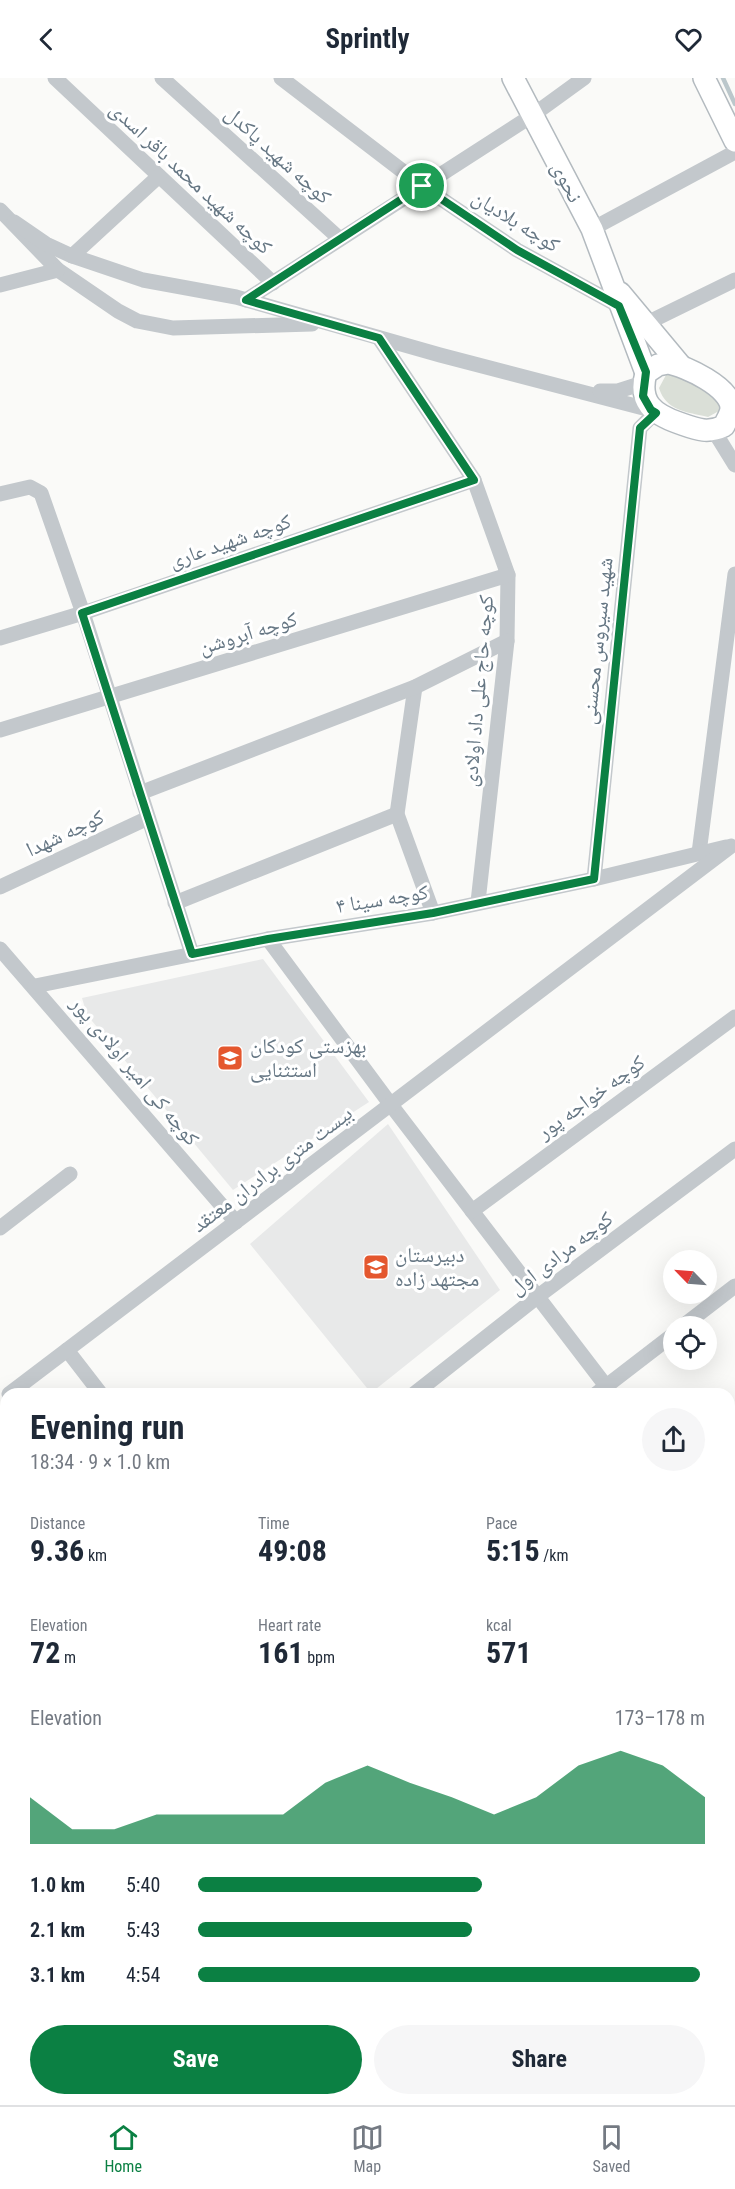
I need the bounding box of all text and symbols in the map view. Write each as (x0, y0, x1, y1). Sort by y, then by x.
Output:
icon: back (30, 23, 63, 56)
text: Sprintly (325, 23, 410, 55)
icon: heart (672, 23, 705, 56)
street label: کوچه شهید محمد باقر اسدی (105, 97, 277, 259)
street label: کوچه شهید پاکدل (220, 101, 336, 209)
street label: نحوی (547, 158, 587, 206)
pin (396, 160, 447, 211)
icon: arrive (405, 169, 438, 202)
street label: کوچه بلادیان (468, 185, 564, 257)
street label: کوچه شهید عاری (166, 509, 294, 573)
street label: شهید سیروس محسنی (576, 556, 619, 726)
street label: کوچه حاج علی داد اولادی (458, 594, 499, 788)
street label: کوچه آبروشن (196, 607, 301, 660)
street label: کوچه شهدا (22, 804, 108, 861)
street label: کوچه سینا ۴ (334, 880, 430, 918)
street label: کوچه کی امیر اولادی پور (64, 991, 204, 1151)
place label: بهزستی کودکان استثنایی (250, 1034, 366, 1083)
school or university icon: بهزستی کودکان استثنایی (215, 1043, 245, 1073)
street label: کوچه خواجه پور (532, 1050, 650, 1145)
street label: بیست متری برادران معتقد (187, 1101, 357, 1237)
street label: کوچه مرادی اول (505, 1206, 618, 1300)
place label: دبیرستان مجتهد زاده (395, 1243, 479, 1291)
north arrow (663, 1250, 717, 1304)
map controls (663, 1250, 717, 1370)
school or university icon: دبیرستان مجتهد زاده (361, 1252, 391, 1282)
button: locate (663, 1316, 717, 1370)
text: Evening run (30, 1408, 185, 1447)
button: share (642, 1408, 705, 1471)
text: 18:34 · 9 × 1.0 km (30, 1450, 170, 1474)
text: Distance (30, 1514, 85, 1533)
text: Time (258, 1514, 290, 1533)
text: Pace (486, 1514, 517, 1533)
text: 9.36 (30, 1533, 84, 1568)
text: 49:08 (258, 1533, 327, 1568)
text: 5:15 (486, 1533, 540, 1568)
text: km (84, 1546, 107, 1565)
text: /km (540, 1546, 569, 1565)
text: Elevation (30, 1616, 88, 1635)
text: Heart rate (258, 1616, 321, 1635)
text: kcal (486, 1616, 512, 1635)
text: 72 (30, 1635, 60, 1670)
text: 161 (258, 1635, 303, 1670)
text: 571 (486, 1635, 531, 1670)
text: m (60, 1648, 76, 1667)
text: bpm (303, 1648, 335, 1667)
text: Elevation (30, 1706, 102, 1730)
text: 173–178 m (615, 1706, 705, 1730)
text: 1.0 km (30, 1873, 85, 1897)
text: 5:40 (126, 1873, 160, 1897)
text: 2.1 km (30, 1918, 85, 1942)
text: 5:43 (126, 1918, 160, 1942)
text: 3.1 km (30, 1963, 85, 1987)
text: 4:54 (126, 1963, 160, 1987)
button: Save (30, 2025, 362, 2094)
button: Share (374, 2025, 705, 2094)
tab: Home (104, 2121, 142, 2176)
tab: Map (351, 2121, 384, 2176)
tab: Saved (593, 2121, 631, 2176)

